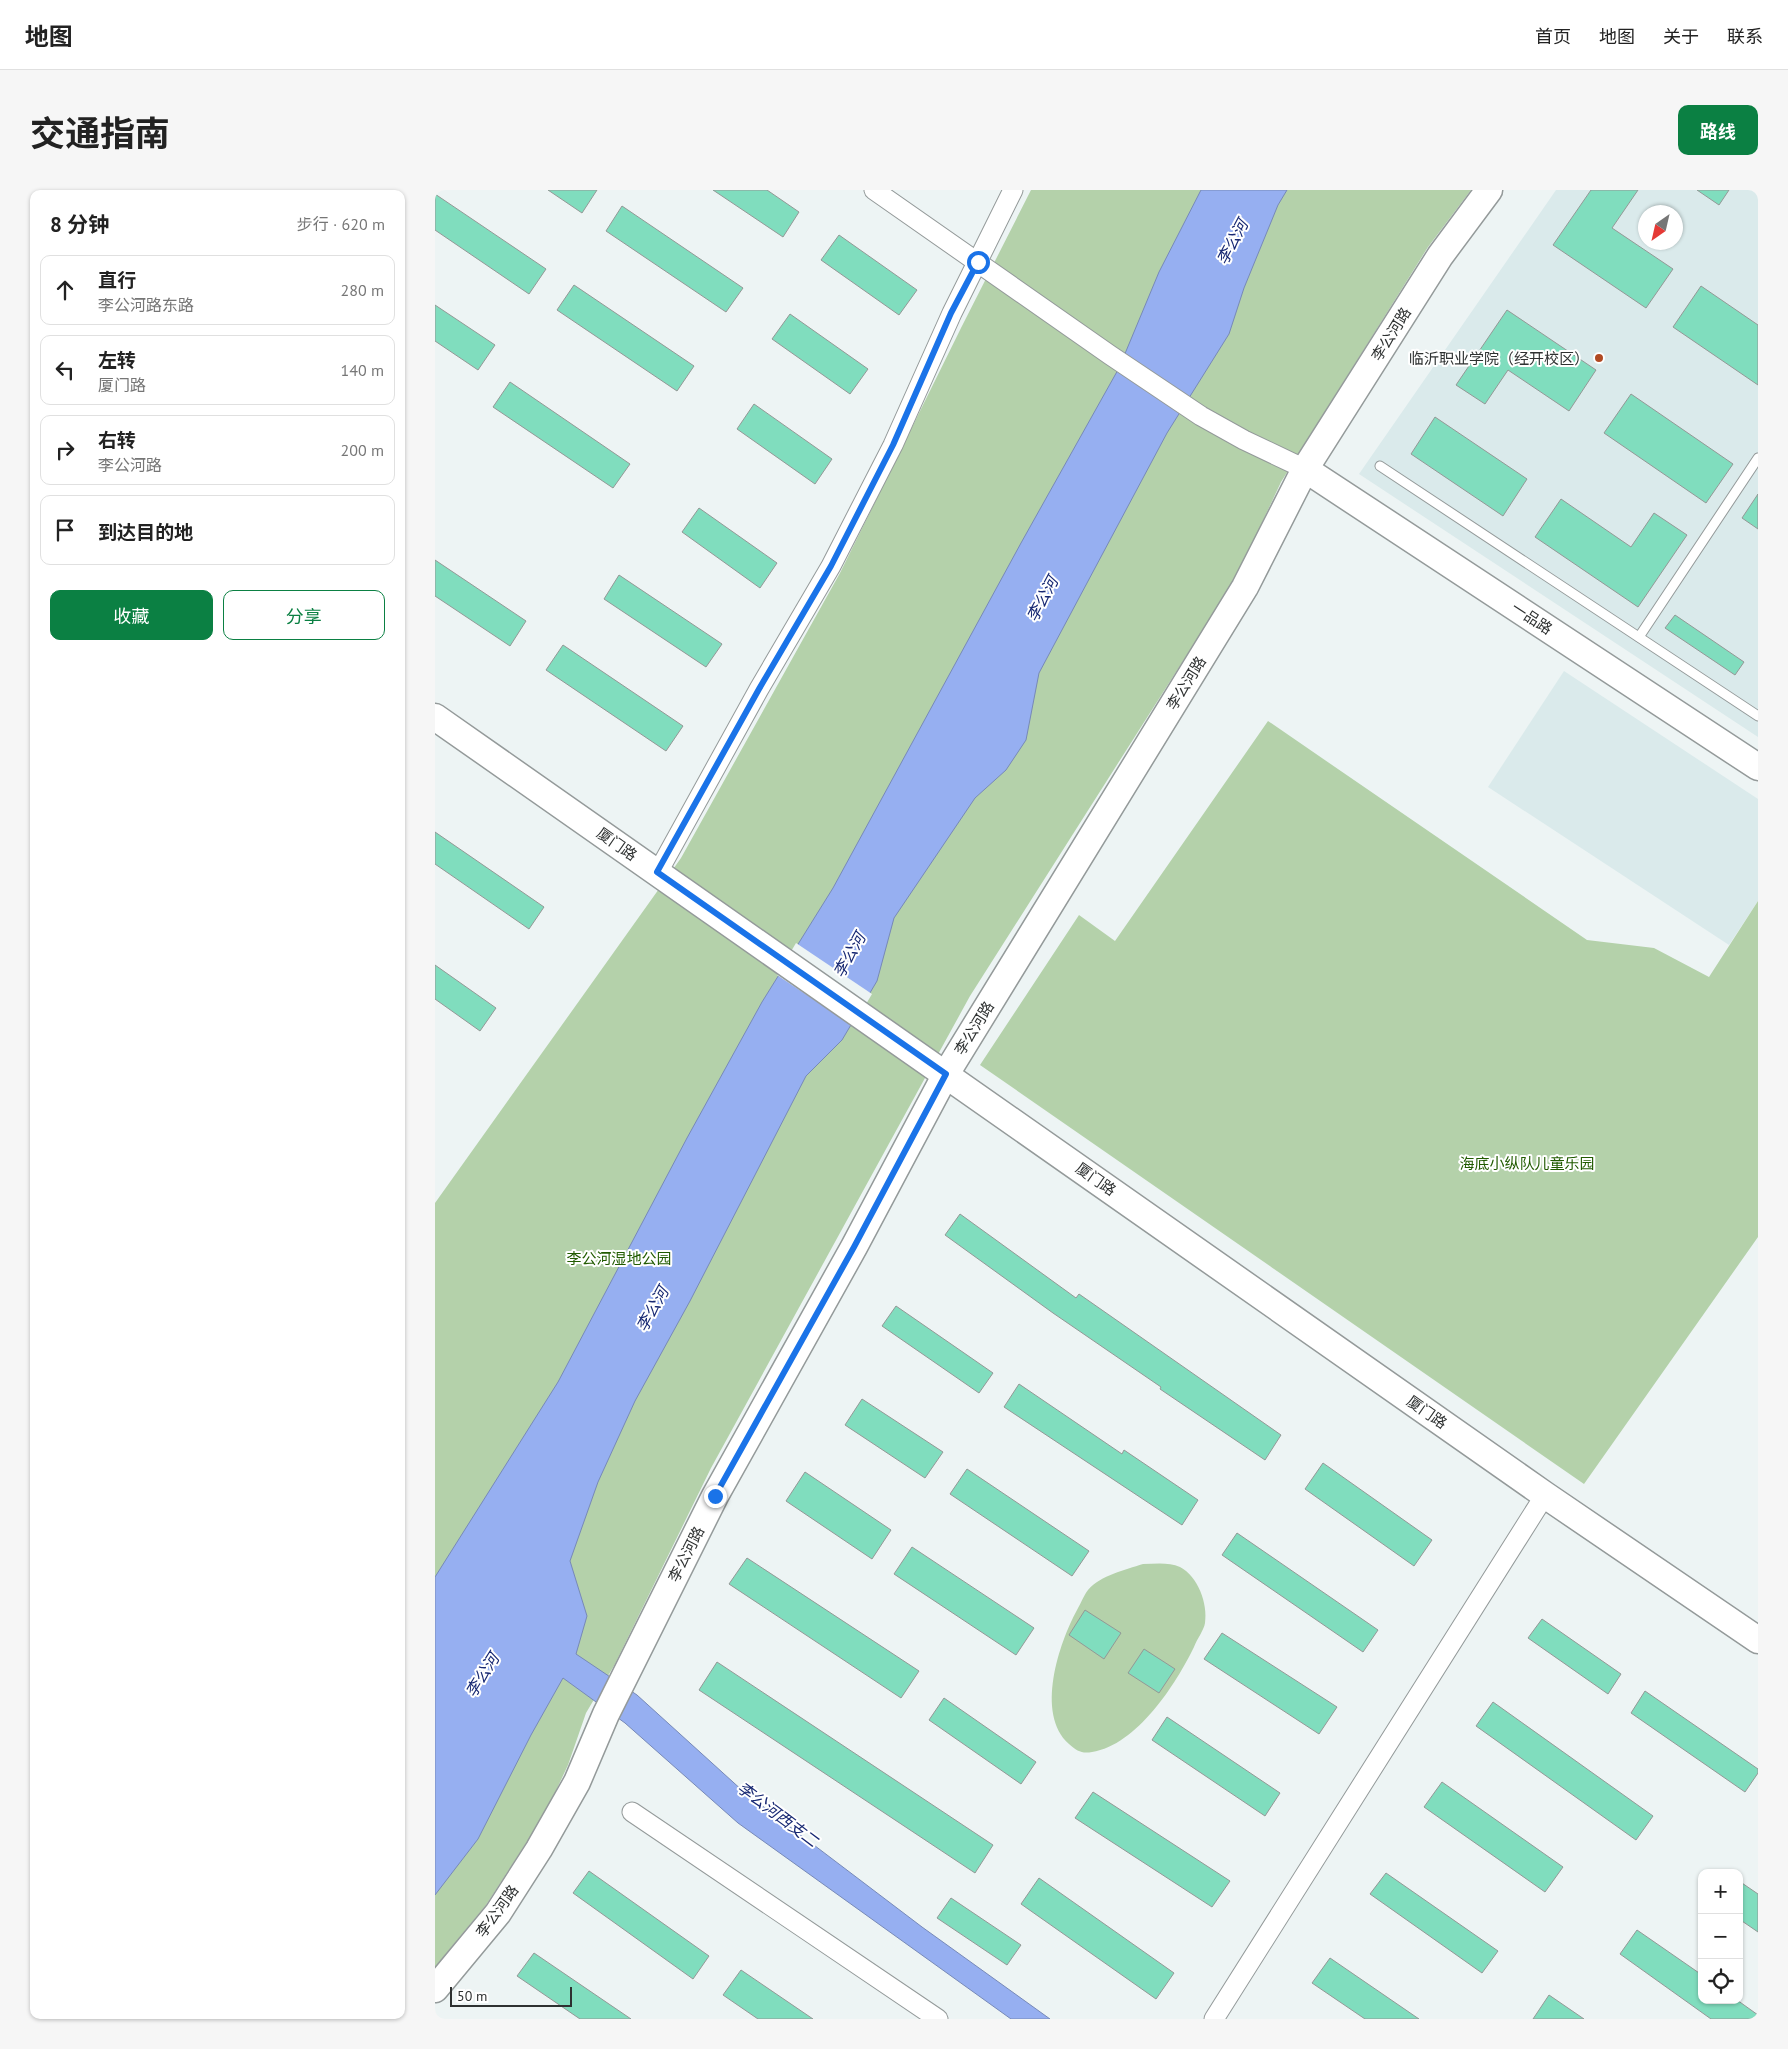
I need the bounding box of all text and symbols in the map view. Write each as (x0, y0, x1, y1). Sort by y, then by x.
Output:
text: 地图 (25, 21, 73, 52)
text: 首页 (1535, 25, 1571, 48)
text: 地图 (1599, 25, 1635, 48)
text: 关于 (1663, 25, 1699, 48)
text: 联系 (1727, 25, 1763, 48)
button: 路线 (1678, 105, 1758, 155)
text: 交通指南 (30, 110, 170, 156)
north arrow (1638, 205, 1683, 250)
text: 8 分钟 (50, 211, 109, 238)
water label: 李公河 (1212, 213, 1254, 268)
text: 步行 · 620 m (297, 214, 385, 234)
route start (967, 251, 990, 274)
text: 直行 (98, 268, 136, 292)
icon: ahead (51, 276, 79, 304)
text: 280 m (341, 280, 384, 300)
text: 李公河路东路 (98, 295, 194, 315)
street label: 李公河路 (1367, 304, 1415, 364)
text: 左转 (98, 348, 136, 372)
place label: 临沂职业学院（经开校区） (1409, 349, 1589, 368)
marker: 临沂职业学院（经开校区） (1593, 352, 1605, 364)
icon: left (51, 356, 79, 384)
text: 140 m (341, 360, 384, 380)
text: 厦门路 (98, 375, 146, 395)
text: 右转 (98, 428, 136, 452)
icon: right (51, 436, 79, 464)
text: 200 m (341, 440, 384, 460)
text: 李公河路 (98, 455, 162, 475)
icon: arrive (51, 516, 79, 544)
text: 到达目的地 (98, 520, 193, 544)
water label: 李公河 (1022, 570, 1064, 625)
button: 收藏 (50, 590, 213, 640)
button: 分享 (223, 590, 385, 640)
street label: 一品路 (1508, 598, 1556, 638)
street label: 李公河路 (1162, 653, 1210, 713)
street label: 厦门路 (593, 823, 641, 865)
water label: 李公河 (829, 927, 871, 981)
street label: 李公河路 (950, 998, 998, 1058)
park label: 海底小纵队儿童乐园 (1459, 1154, 1595, 1173)
street label: 厦门路 (1072, 1158, 1120, 1200)
park label: 李公河湿地公园 (566, 1249, 672, 1268)
water label: 李公河 (632, 1281, 674, 1335)
street label: 厦门路 (1403, 1391, 1451, 1433)
route end (704, 1485, 727, 1508)
street label: 李公河路 (664, 1523, 708, 1585)
water label: 李公河 (461, 1647, 505, 1701)
water label: 李公河西支二 (734, 1777, 823, 1851)
map controls (1698, 1869, 1743, 2004)
button: + (1698, 1869, 1743, 1914)
street label: 李公河路 (472, 1881, 522, 1941)
button: − (1698, 1914, 1743, 1959)
button: locate (1698, 1959, 1743, 2004)
scale bar (450, 1984, 573, 2007)
text: 50 m (457, 1987, 487, 2005)

